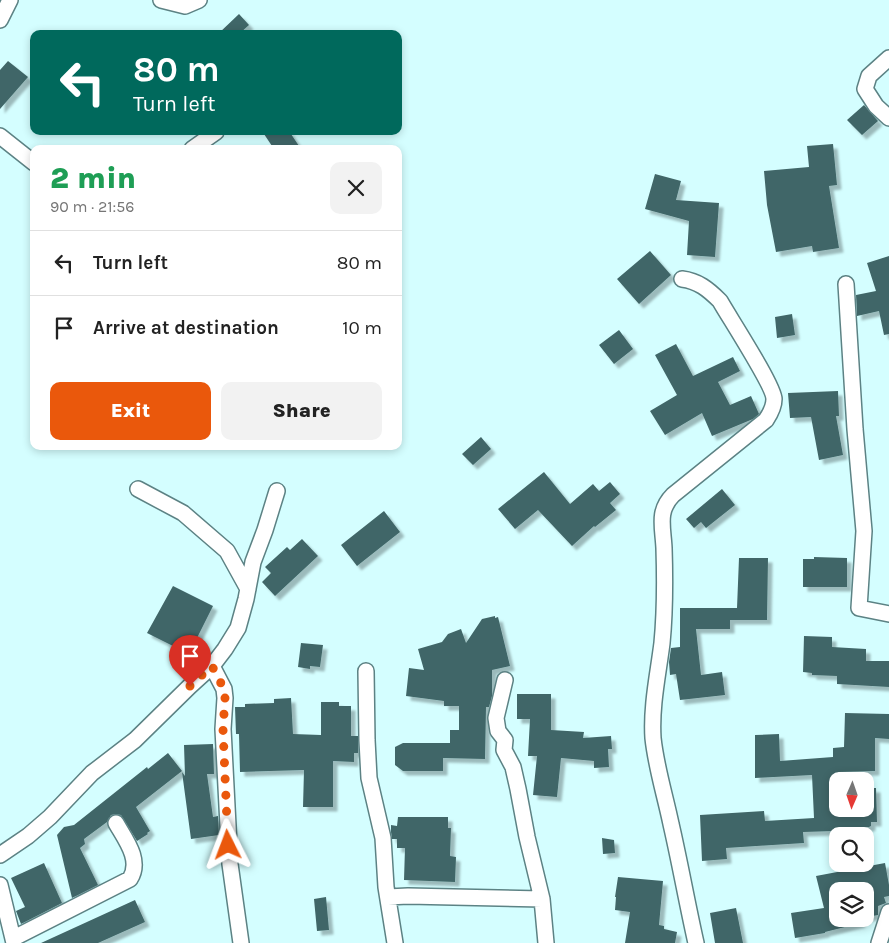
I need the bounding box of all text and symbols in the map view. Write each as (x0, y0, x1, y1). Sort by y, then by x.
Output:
text: 80 m (133, 49, 220, 90)
icon: left (50, 50, 115, 115)
text: Turn left (133, 91, 216, 117)
text: 2 min (50, 160, 136, 196)
button: close (330, 162, 382, 214)
text: 90 m · 21:56 (50, 197, 134, 216)
icon: left (50, 249, 78, 277)
text: Turn left (93, 252, 168, 274)
text: 80 m (337, 252, 382, 274)
icon: arrive (50, 314, 78, 342)
text: Arrive at destination (93, 317, 279, 339)
text: 10 m (342, 317, 382, 339)
button: Exit (50, 382, 211, 440)
button: Share (221, 382, 382, 440)
pin (169, 635, 211, 686)
icon: arrive (176, 642, 204, 670)
north arrow (829, 772, 874, 818)
map controls (829, 772, 874, 927)
position arrow (201, 818, 253, 870)
button: search (829, 827, 874, 872)
button: layers (829, 882, 874, 927)

